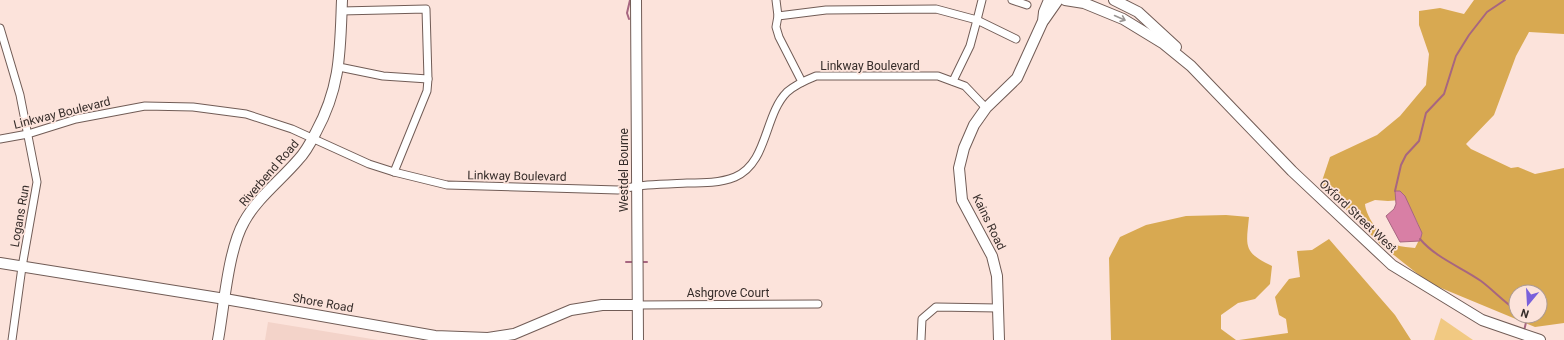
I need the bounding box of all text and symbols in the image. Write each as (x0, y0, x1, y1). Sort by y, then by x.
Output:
one-way arrow (1113, 14, 1125, 22)
street label: Linkway Boulevard (820, 59, 920, 73)
street label: Linkway Boulevard (12, 94, 112, 132)
street label: Westdel Bourne (617, 128, 631, 212)
street label: Riverbend Road (236, 137, 302, 209)
street label: Linkway Boulevard (467, 168, 567, 184)
street label: Oxford Street West (1316, 177, 1400, 255)
street label: Logans Run (8, 184, 32, 248)
street label: Kains Road (969, 192, 1009, 252)
north arrow (1508, 284, 1548, 324)
street label: Ashgrove Court (687, 286, 769, 300)
street label: Shore Road (292, 291, 354, 315)
text: N (1519, 306, 1531, 320)

